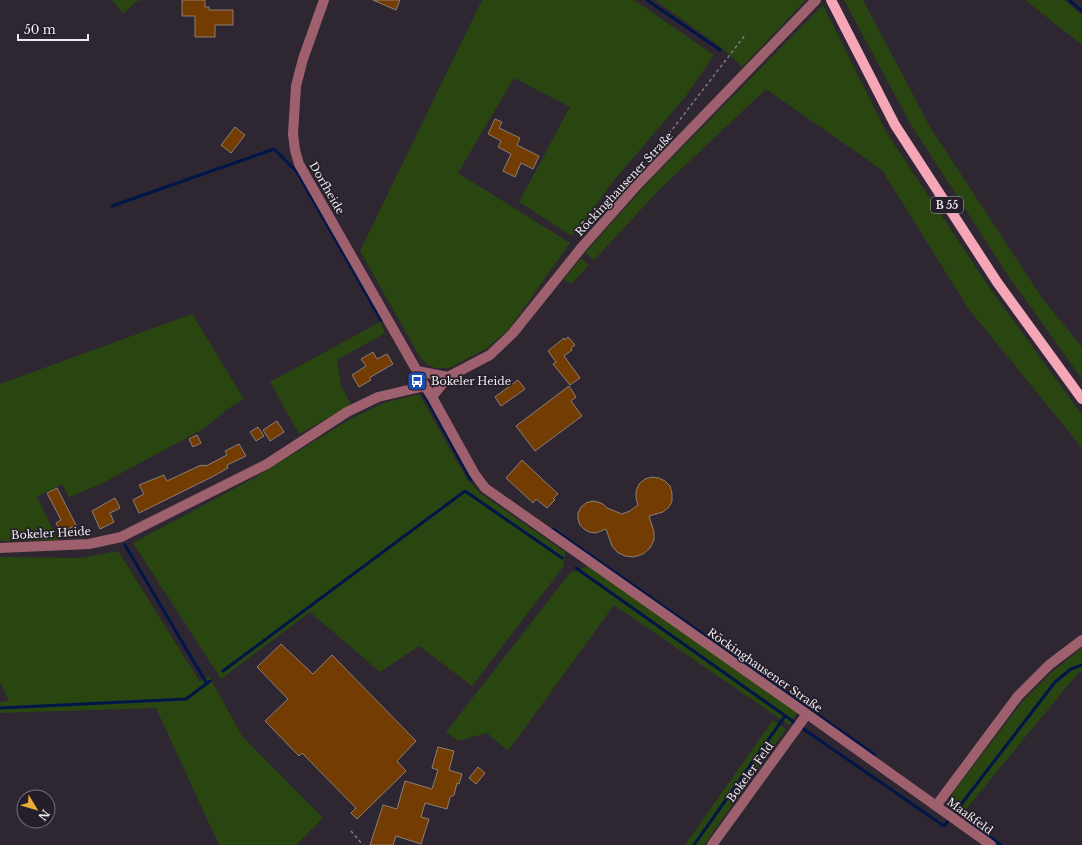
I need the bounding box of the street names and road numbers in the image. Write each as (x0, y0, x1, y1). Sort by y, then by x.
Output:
street label: Röckinghausener Straße (572, 129, 676, 239)
street label: Dorfheide (306, 159, 348, 217)
road number: B 55 (931, 197, 963, 213)
street label: Bokeler Heide (11, 524, 91, 542)
street label: Röckinghausener Straße (705, 625, 825, 715)
street label: Bokeler Feld (724, 739, 777, 805)
street label: Maaßfeld (944, 795, 996, 838)

